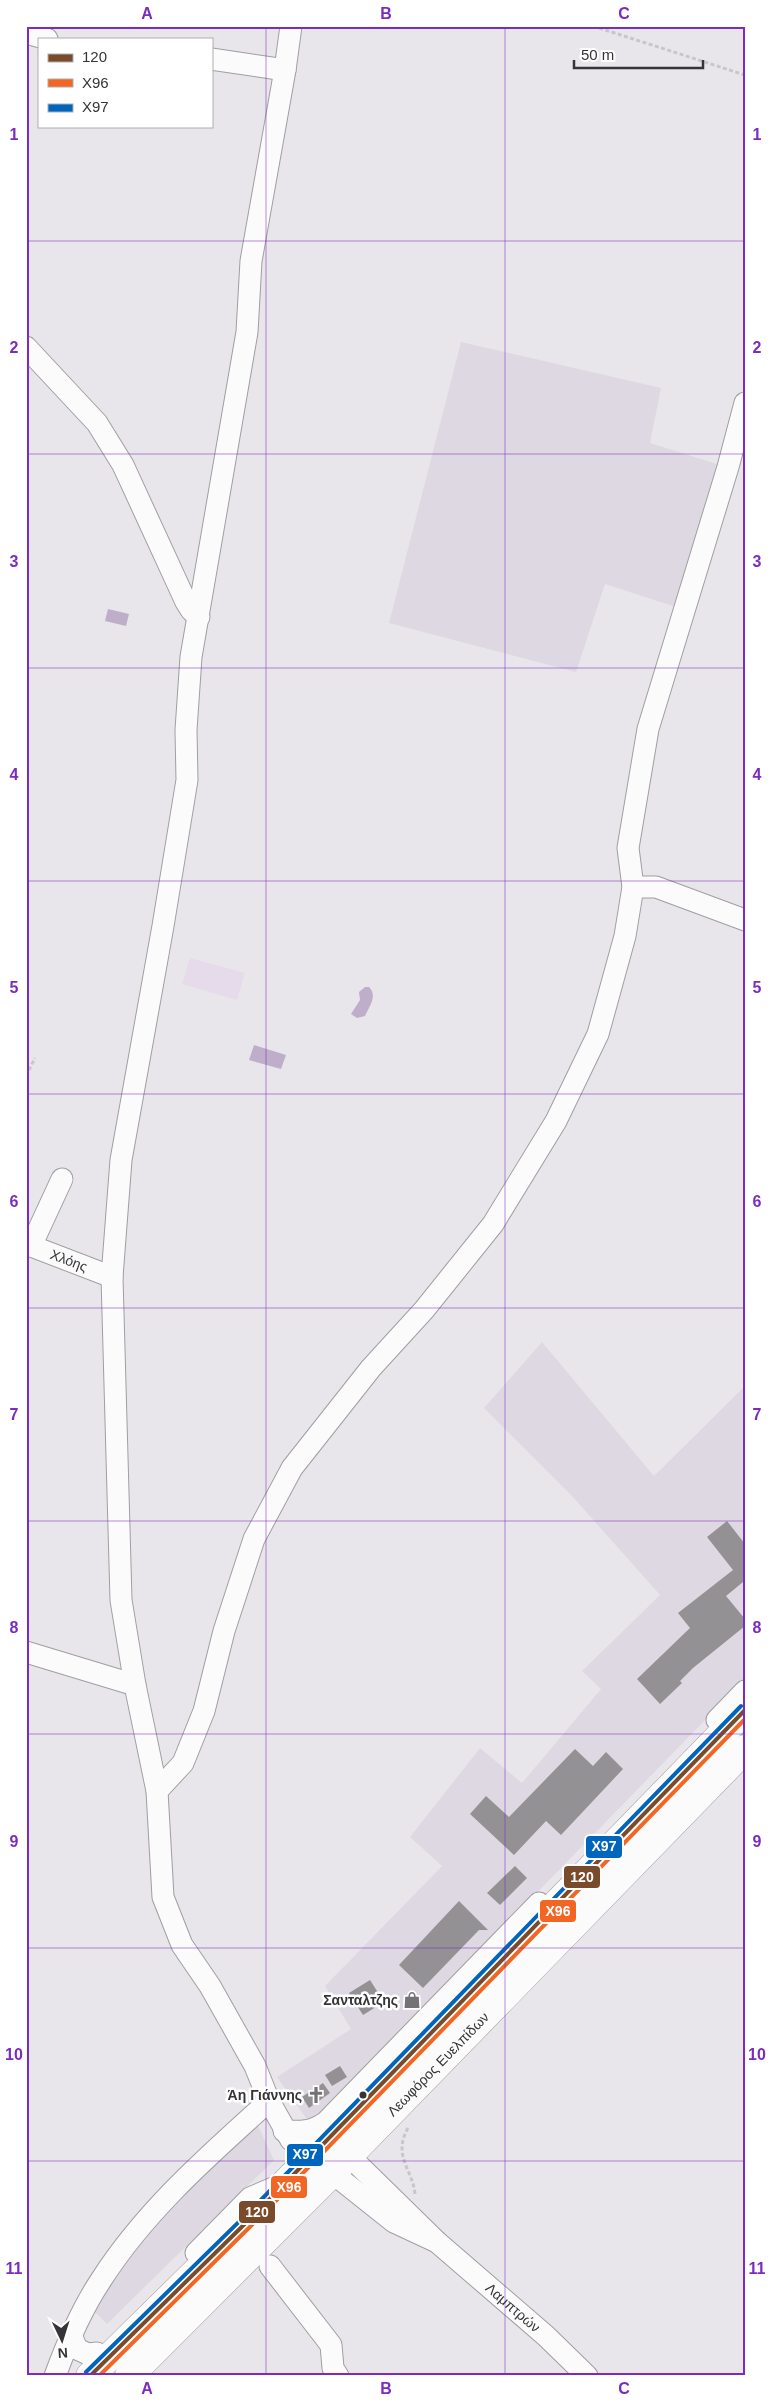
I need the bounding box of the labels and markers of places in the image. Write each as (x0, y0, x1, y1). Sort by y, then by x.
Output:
shop icon: Σανταλτζης (402, 1990, 422, 2010)
place label: Σανταλτζης (323, 1992, 398, 2008)
church icon: Άη Γιάννης (306, 2085, 326, 2105)
place label: Άη Γιάννης (228, 2087, 302, 2103)
unlabelled marker (358, 2090, 368, 2100)

